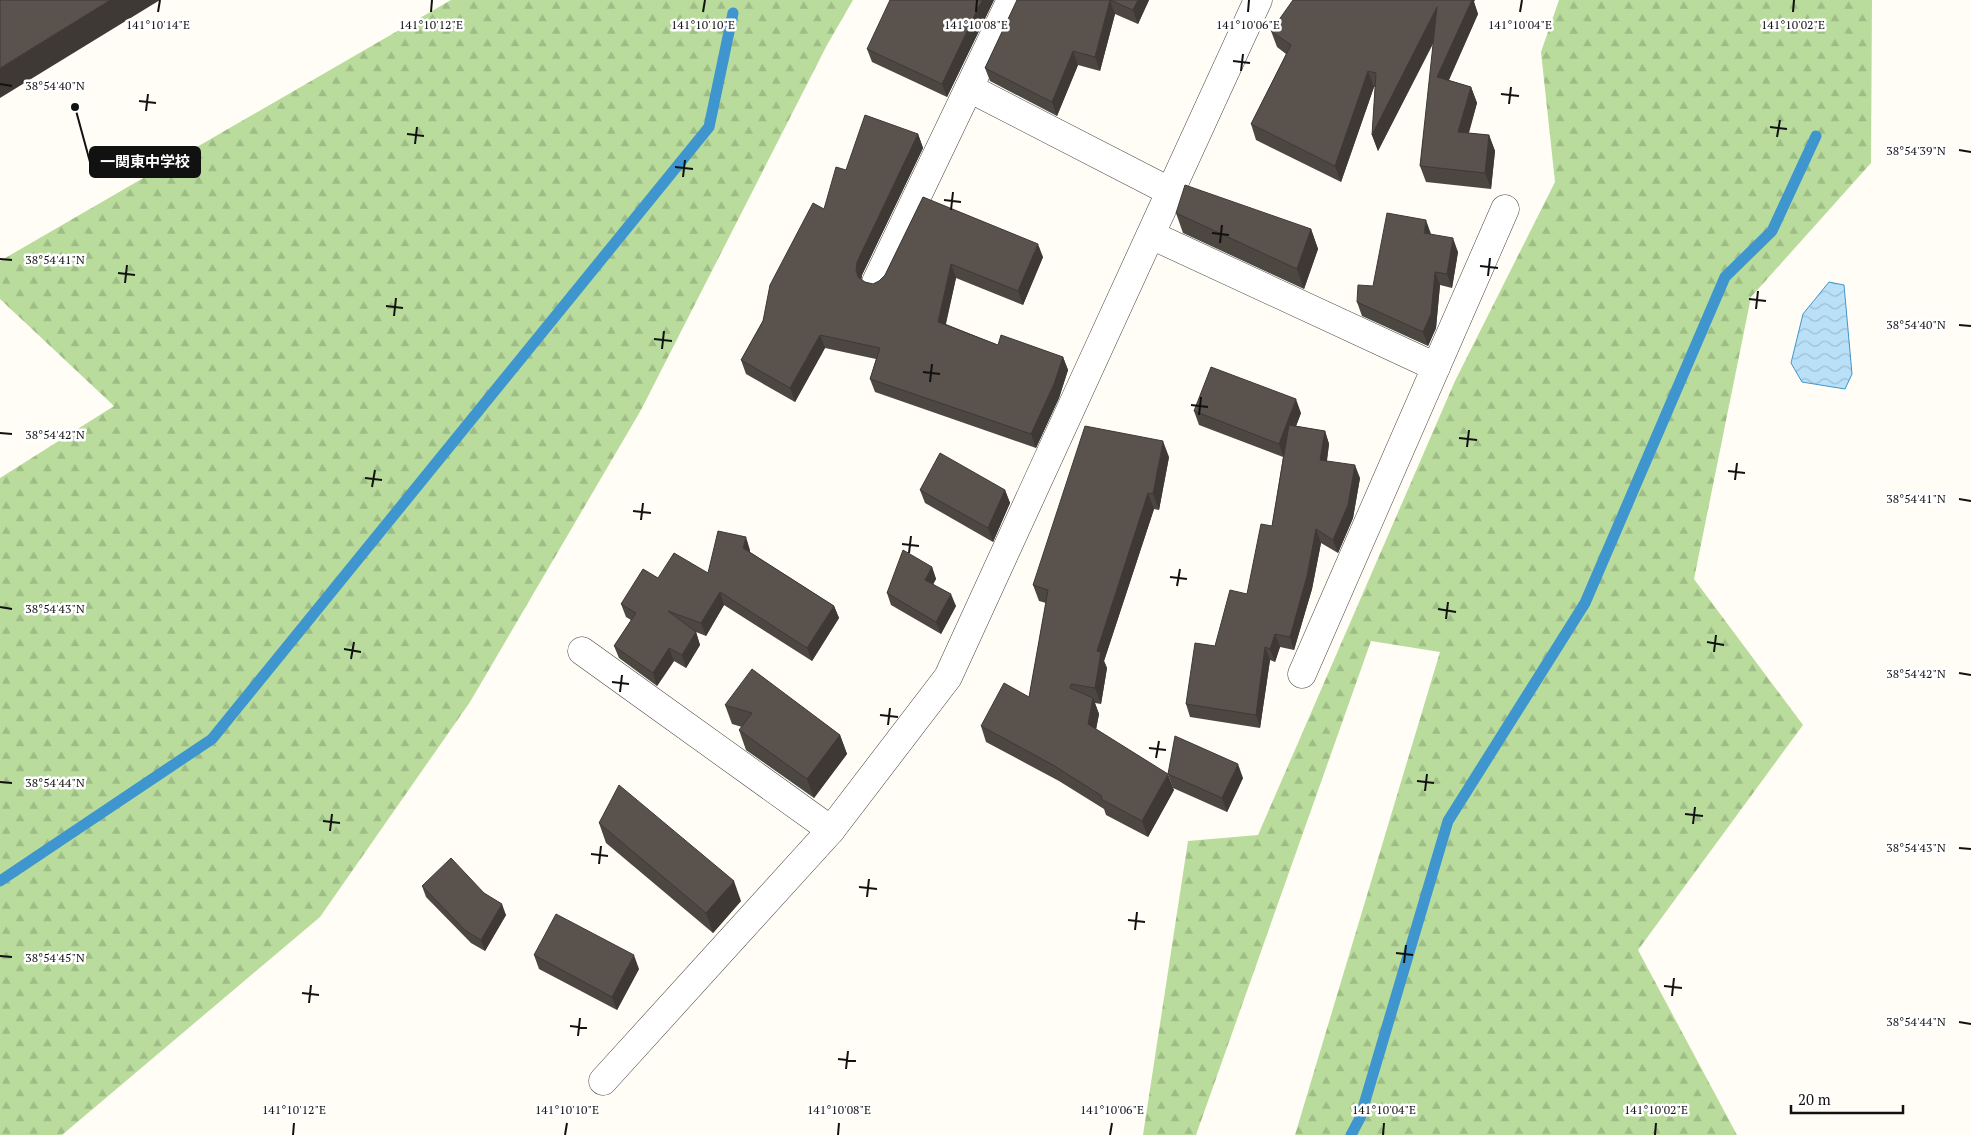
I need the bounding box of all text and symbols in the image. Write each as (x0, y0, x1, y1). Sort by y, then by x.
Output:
text: 141°10'14"E (126, 17, 190, 32)
text: 141°10'12"E (399, 17, 463, 32)
text: 141°10'10"E (671, 17, 735, 32)
text: 141°10'08"E (944, 17, 1008, 32)
text: 141°10'06"E (1216, 17, 1280, 32)
text: 141°10'04"E (1488, 17, 1552, 32)
text: 141°10'02"E (1761, 17, 1825, 32)
text: 38°54'40"N (25, 78, 85, 93)
text: 38°54'39"N (1886, 143, 1946, 158)
callout: 一関東中学校 (90, 147, 200, 177)
text: 一関東中学校 (100, 151, 190, 171)
text: 38°54'41"N (25, 252, 85, 267)
text: 38°54'40"N (1886, 317, 1946, 332)
text: 38°54'42"N (25, 427, 85, 442)
text: 38°54'41"N (1886, 491, 1946, 506)
text: 38°54'43"N (25, 601, 85, 616)
text: 38°54'42"N (1886, 666, 1946, 681)
text: 38°54'44"N (25, 775, 85, 790)
text: 38°54'43"N (1886, 840, 1946, 855)
text: 38°54'45"N (25, 950, 85, 965)
text: 38°54'44"N (1886, 1014, 1946, 1029)
scale bar (1791, 1082, 1904, 1114)
text: 20 m (1798, 1089, 1831, 1109)
text: 141°10'12"E (262, 1102, 326, 1117)
text: 141°10'10"E (535, 1102, 599, 1117)
text: 141°10'08"E (807, 1102, 871, 1117)
text: 141°10'06"E (1080, 1102, 1144, 1117)
text: 141°10'04"E (1352, 1102, 1416, 1117)
text: 141°10'02"E (1624, 1102, 1688, 1117)

